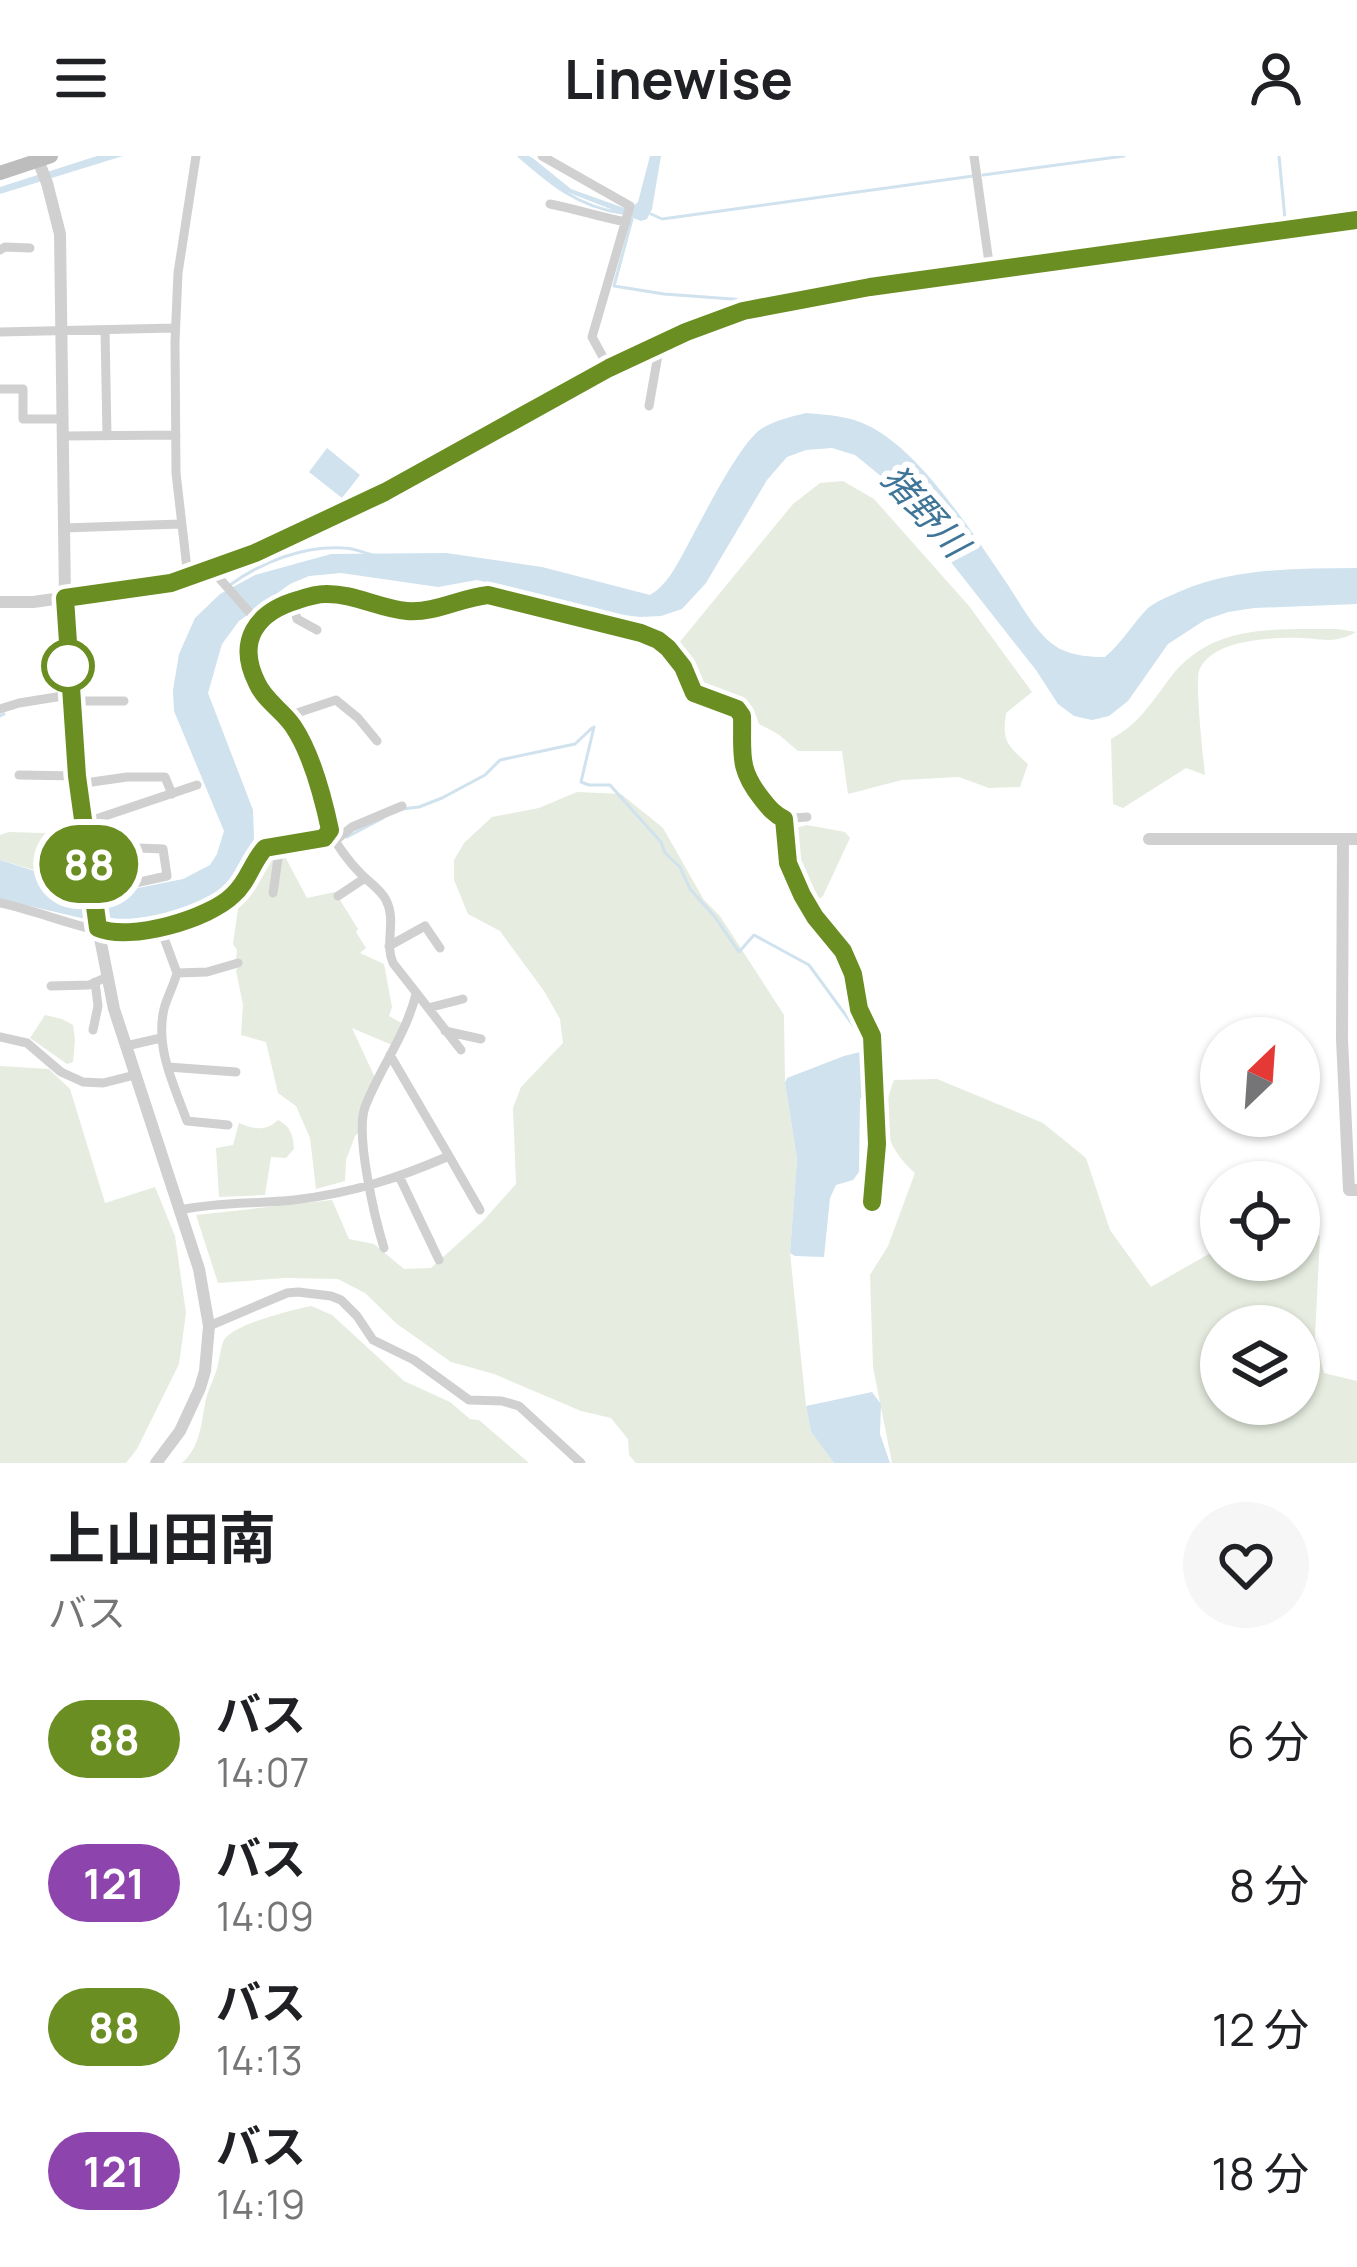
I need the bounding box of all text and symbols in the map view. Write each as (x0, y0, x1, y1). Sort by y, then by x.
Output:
text: Linewise (564, 41, 793, 115)
icon: menu (48, 45, 114, 111)
icon: person (1243, 45, 1309, 111)
water label: 猪野川 (871, 454, 982, 570)
unlabelled marker (43, 641, 93, 691)
line badge: 88 (35, 825, 143, 903)
text: 88 (63, 835, 115, 893)
north arrow (1200, 1017, 1320, 1137)
map controls (1200, 1017, 1320, 1425)
button: locate (1200, 1161, 1320, 1281)
button: layers (1200, 1305, 1320, 1425)
text: 上山田南 (48, 1498, 276, 1576)
button: heart (1183, 1502, 1309, 1628)
text: バス (48, 1585, 126, 1639)
text: バス (216, 1683, 306, 1745)
text: 88 (88, 1710, 140, 1768)
text: 6 分 (1227, 1710, 1309, 1772)
text: 14:07 (216, 1745, 309, 1799)
text: バス (216, 1827, 306, 1889)
text: 121 (83, 1854, 145, 1912)
text: 8 分 (1229, 1854, 1309, 1916)
text: 14:09 (216, 1889, 314, 1943)
text: バス (216, 1971, 306, 2033)
text: 88 (88, 1998, 140, 2056)
text: 12 分 (1212, 1998, 1309, 2060)
text: 14:13 (216, 2033, 303, 2087)
text: バス (216, 2115, 306, 2177)
text: 121 (83, 2142, 145, 2200)
text: 18 分 (1211, 2142, 1309, 2204)
text: 14:19 (216, 2177, 305, 2231)

